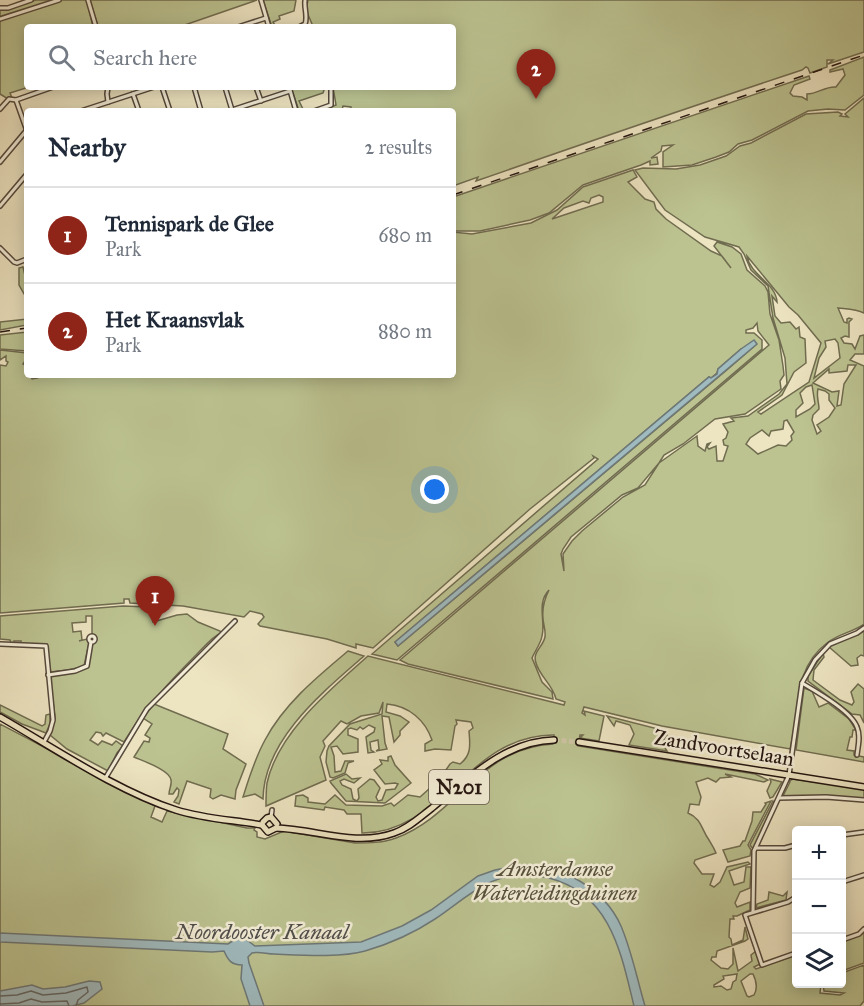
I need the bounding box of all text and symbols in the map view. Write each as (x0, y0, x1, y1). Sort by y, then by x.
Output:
search box (24, 24, 456, 90)
icon: search (45, 41, 78, 74)
text: Search here (93, 44, 197, 71)
pin: 2 (516, 50, 556, 99)
text: Nearby (48, 131, 126, 163)
text: 2 results (364, 135, 432, 159)
text: Tennispark de Glee (105, 210, 274, 237)
text: 1 (64, 223, 71, 247)
text: 680 m (378, 223, 432, 247)
text: Park (105, 237, 141, 261)
text: Het Kraansvlak (105, 306, 244, 333)
text: 2 (63, 319, 72, 343)
text: 880 m (378, 319, 432, 343)
text: Park (105, 333, 141, 357)
your location (420, 475, 449, 504)
pin: 1 (136, 576, 174, 626)
street label: Zandvoortselaan (652, 724, 796, 772)
road number: N201 (429, 770, 489, 804)
map controls (792, 826, 846, 988)
button: + (792, 826, 846, 880)
park label: Amsterdamse Waterleidingduinen (473, 856, 637, 906)
button: − (792, 880, 846, 934)
water label: Noordooster Kanaal (173, 918, 351, 945)
button: layers (792, 934, 846, 988)

